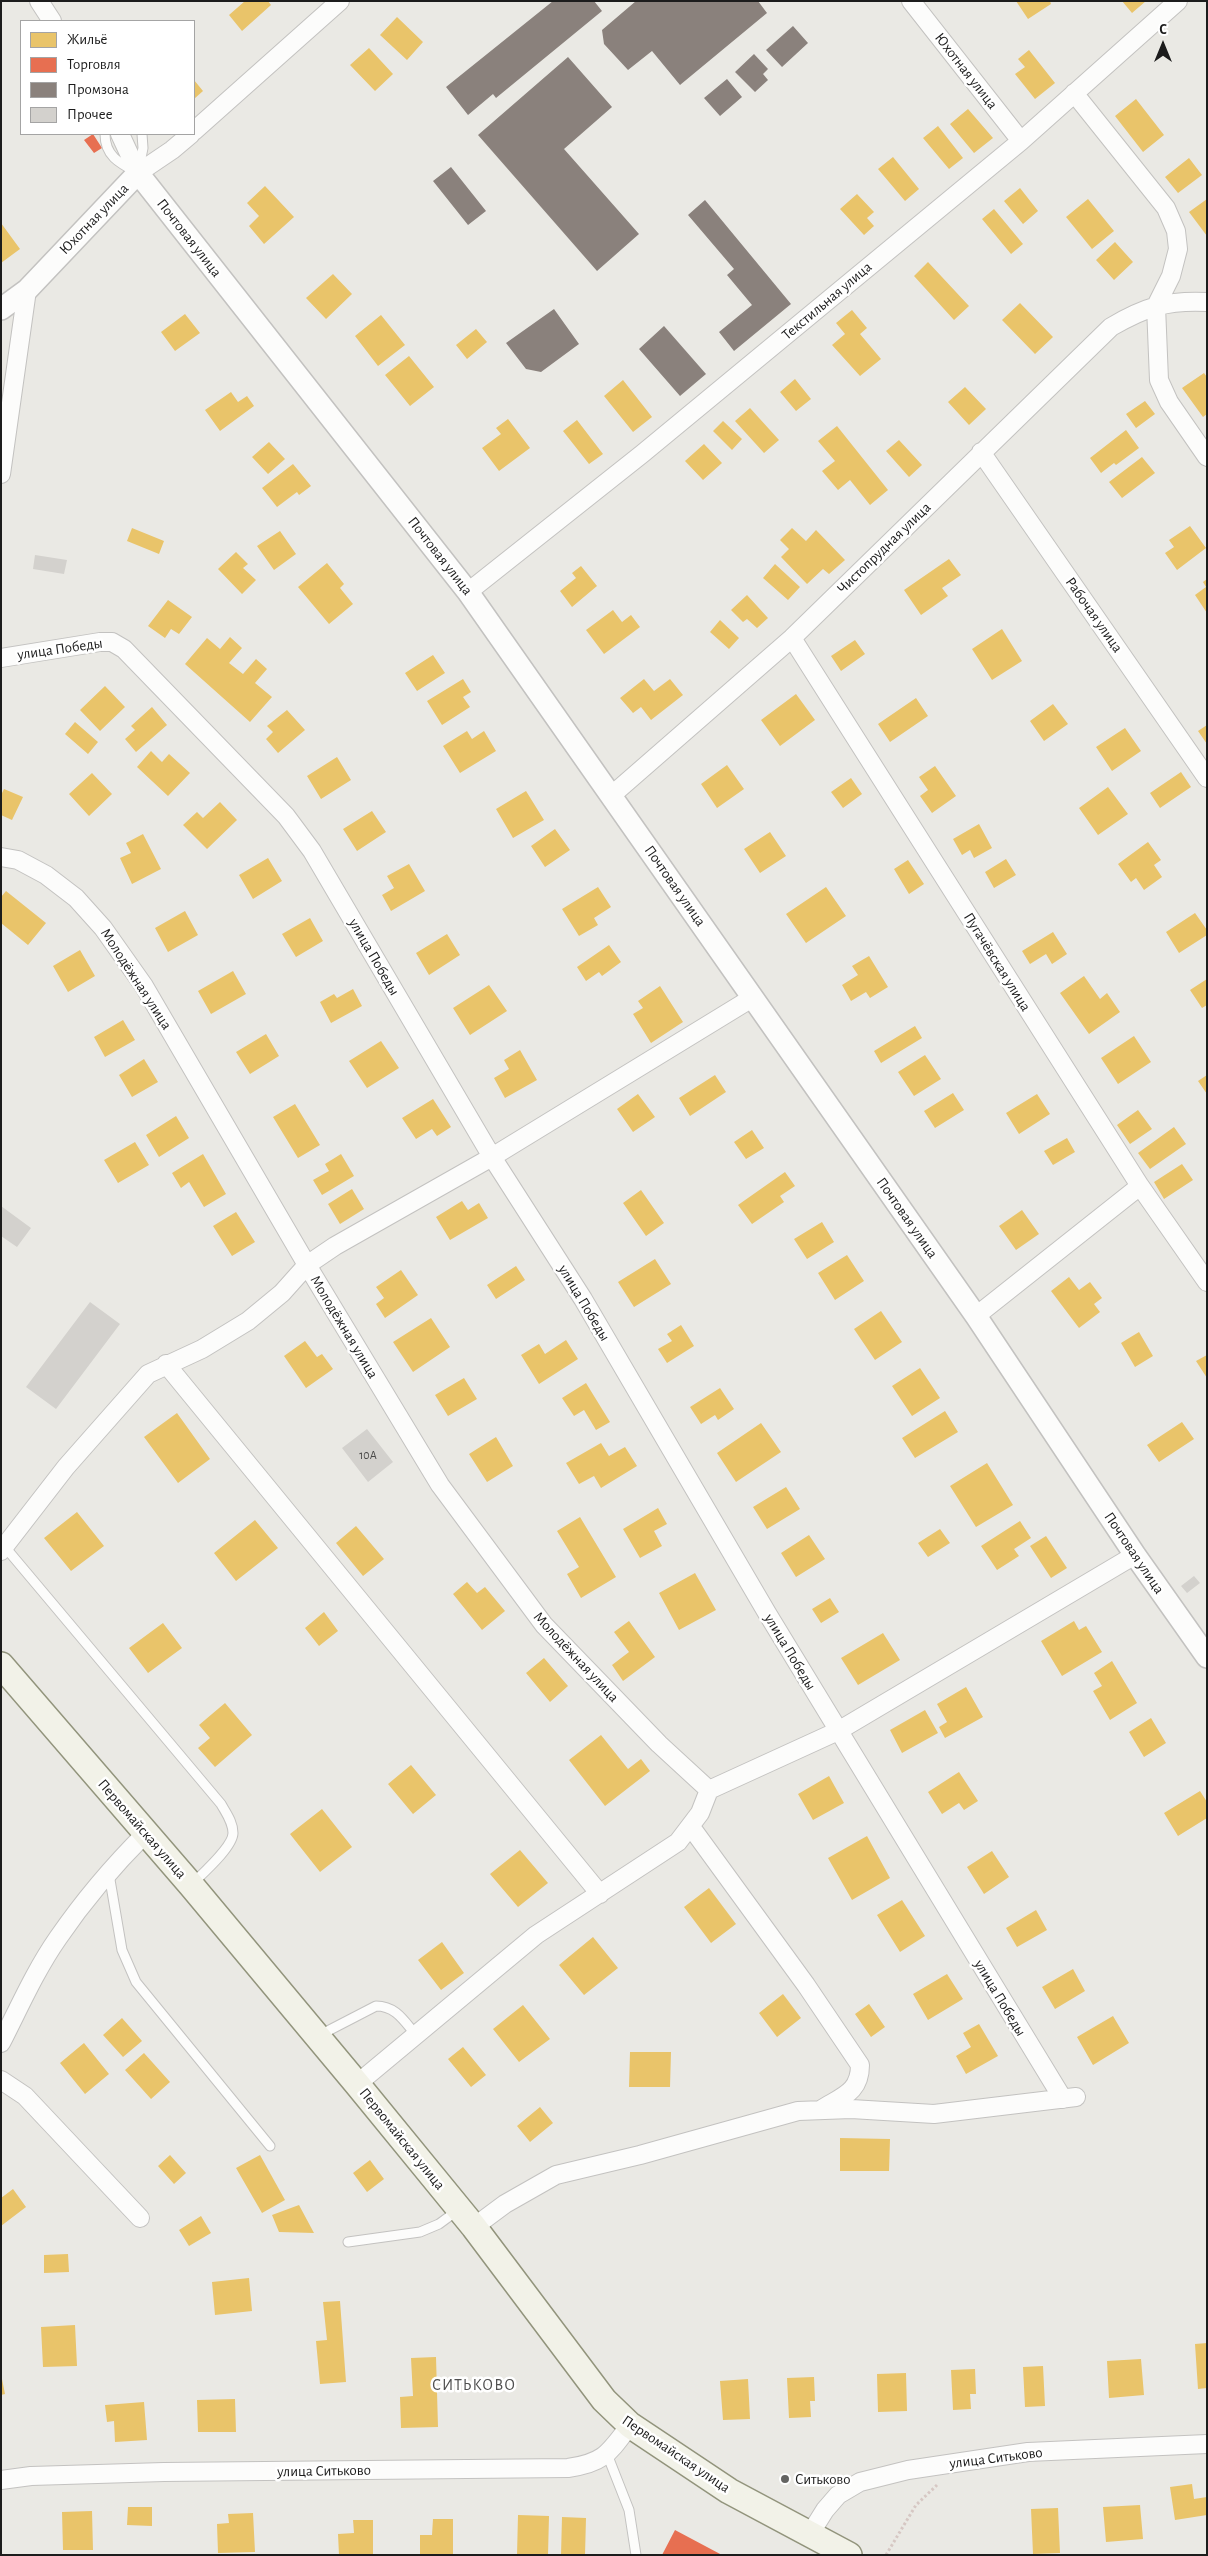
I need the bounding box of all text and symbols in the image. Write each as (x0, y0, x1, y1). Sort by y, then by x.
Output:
legend (20, 20, 195, 135)
north arrow (1138, 20, 1188, 70)
text: С (1159, 23, 1167, 37)
street label: Юхотная улица (931, 29, 1001, 113)
text: Жильё (67, 32, 107, 47)
text: Торговля (67, 57, 121, 72)
text: Промзона (67, 82, 129, 97)
text: Прочее (67, 107, 113, 122)
street label: Юхотная улица (56, 180, 132, 258)
street label: Почтовая улица (153, 195, 225, 281)
street label: Текстильная улица (778, 258, 876, 344)
street label: Чистопрудная улица (833, 499, 935, 597)
street label: Почтовая улица (404, 513, 476, 599)
street label: Рабочая улица (1061, 574, 1127, 656)
street label: улица Победы (16, 634, 104, 664)
street label: Почтовая улица (640, 842, 710, 930)
street label: Пугачёвская улица (959, 909, 1035, 1015)
street label: улица Победы (345, 915, 403, 999)
street label: Молодёжная улица (97, 925, 175, 1033)
street label: Почтовая улица (872, 1174, 942, 1262)
street label: улица Победы (554, 1261, 614, 1345)
street label: Молодёжная улица (306, 1272, 382, 1382)
house number: 10А (359, 1448, 377, 1462)
street label: Почтовая улица (1100, 1509, 1168, 1597)
street label: Молодёжная улица (529, 1608, 623, 1706)
street label: улица Победы (760, 1610, 820, 1694)
street label: Первомайская улица (94, 1775, 190, 1883)
street label: улица Победы (970, 1956, 1030, 2040)
street label: Первомайская улица (355, 2084, 449, 2194)
district label: СИТЬКОВО (431, 2375, 517, 2395)
street label: Первомайская улица (619, 2411, 733, 2497)
street label: улица Ситьково (948, 2443, 1044, 2473)
street label: улица Ситьково (277, 2461, 371, 2481)
place label: Ситьково (795, 2470, 850, 2488)
marker: Ситьково (779, 2473, 791, 2485)

